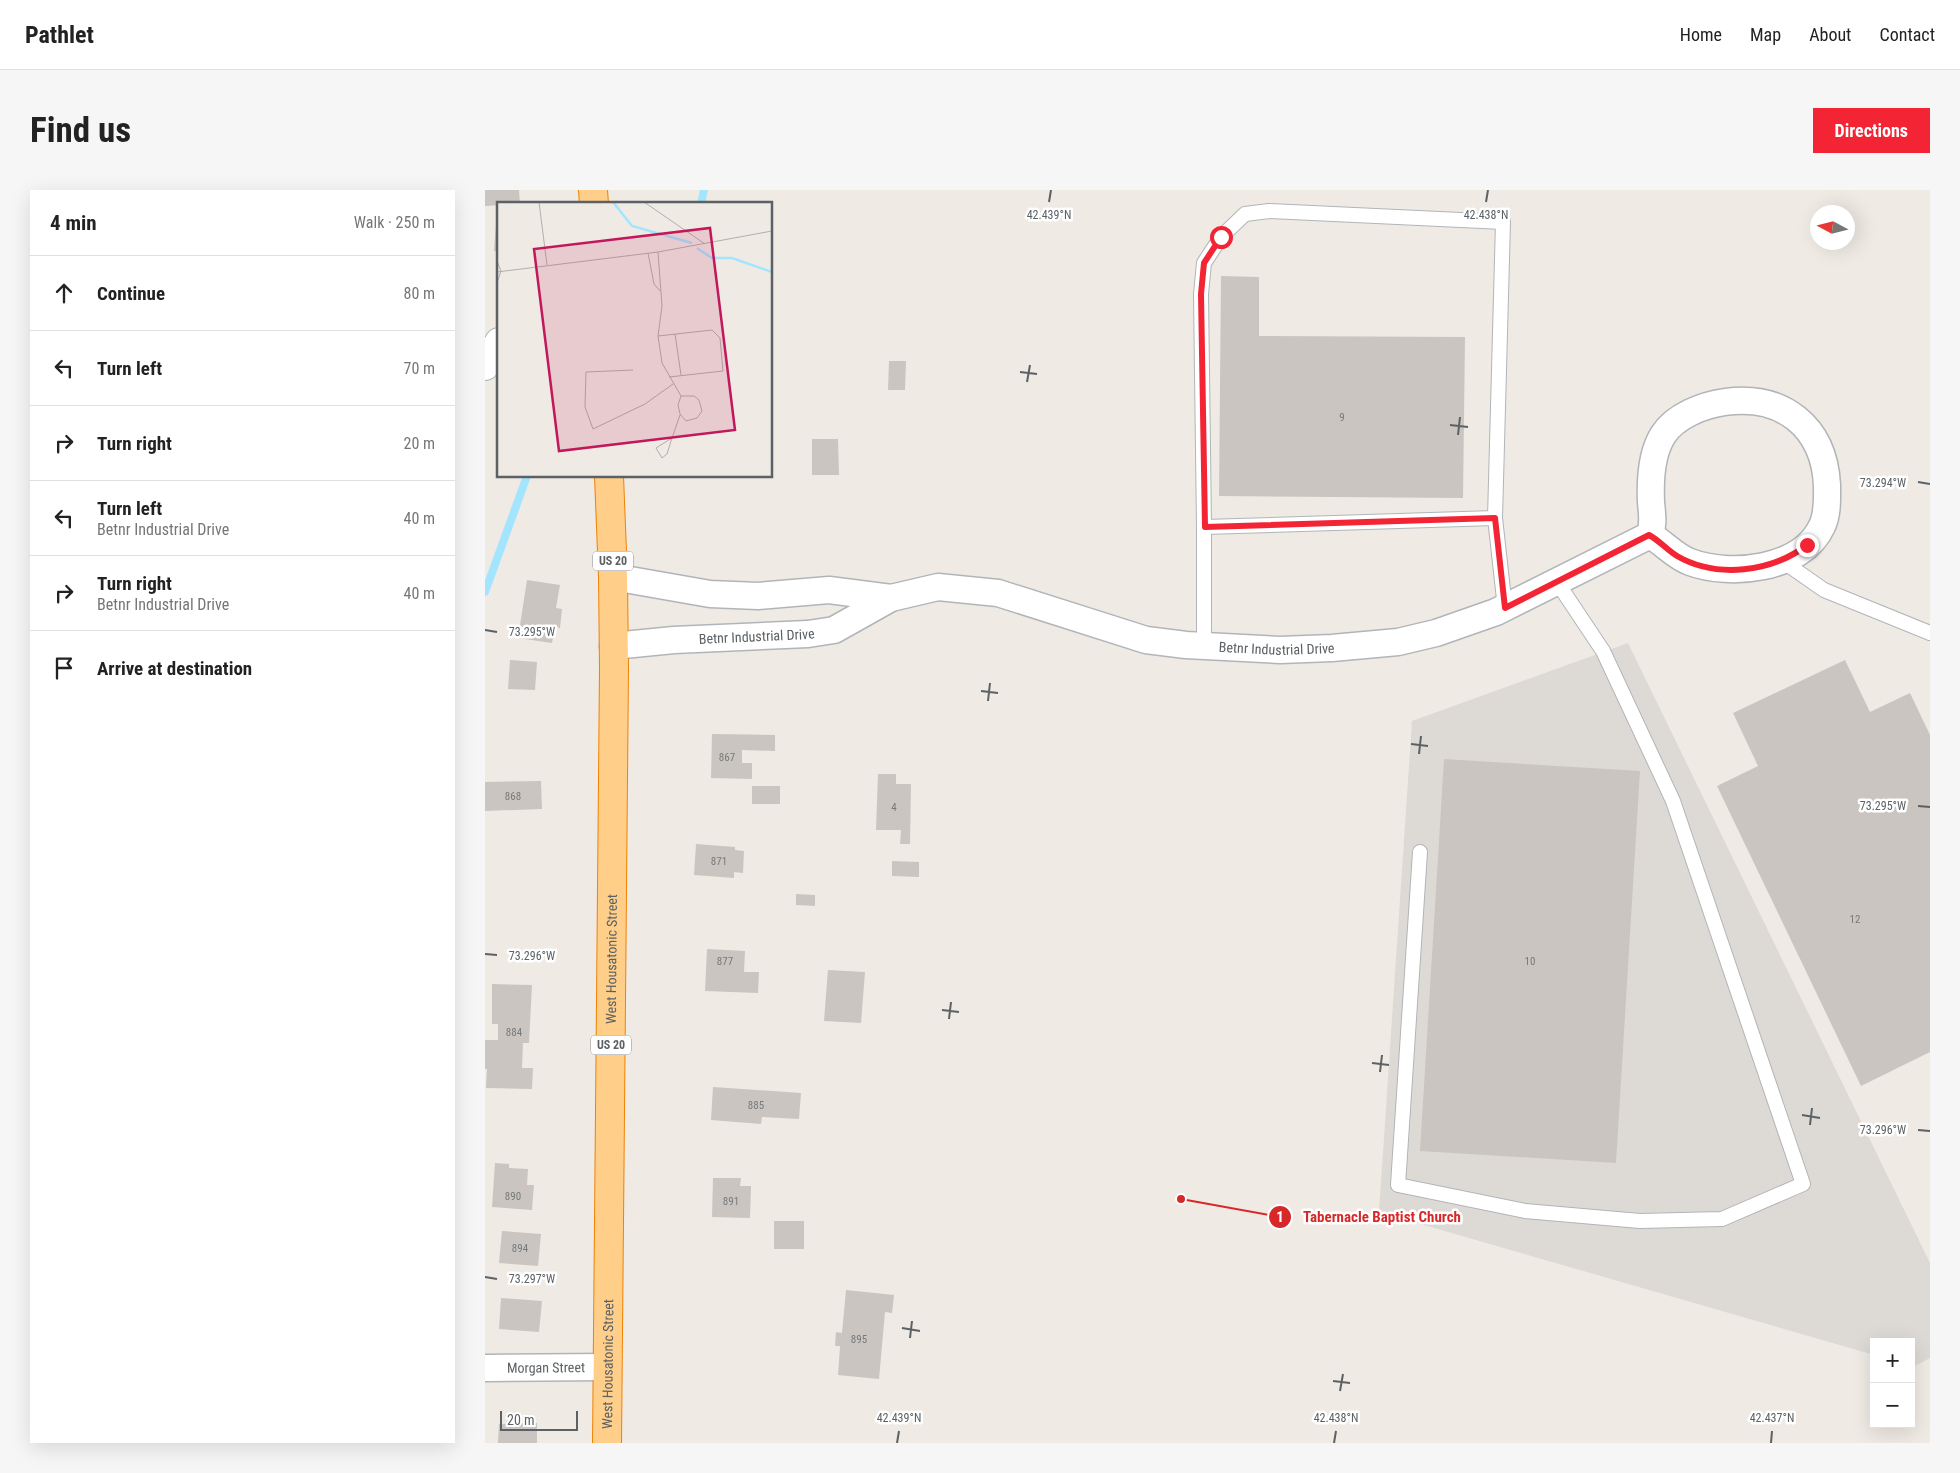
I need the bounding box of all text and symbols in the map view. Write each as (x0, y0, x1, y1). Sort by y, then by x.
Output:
text: Pathlet (25, 21, 94, 49)
text: Home (1680, 24, 1722, 45)
text: Map (1750, 24, 1781, 45)
text: About (1809, 24, 1851, 45)
text: Contact (1879, 24, 1935, 45)
button: Directions (1813, 108, 1930, 153)
text: Find us (30, 110, 131, 151)
inset map (497, 202, 773, 478)
north arrow (1810, 205, 1855, 250)
text: 42.439°N (1027, 208, 1071, 222)
text: 42.438°N (1464, 208, 1508, 222)
text: 4 min (50, 211, 97, 235)
text: Walk · 250 m (354, 213, 435, 232)
route start (1210, 226, 1233, 249)
icon: ahead (50, 279, 78, 307)
text: Continue (97, 282, 165, 305)
text: 80 m (403, 284, 435, 303)
icon: left (50, 354, 78, 382)
text: Turn left (97, 357, 162, 380)
text: 70 m (403, 359, 435, 378)
house number: 9 (1339, 411, 1345, 424)
icon: right (50, 429, 78, 457)
text: Turn right (97, 432, 172, 455)
text: 20 m (403, 434, 435, 453)
text: 73.294°W (1860, 476, 1906, 490)
text: Turn left (97, 497, 162, 520)
icon: left (50, 504, 78, 532)
text: 40 m (403, 509, 435, 528)
text: Betnr Industrial Drive (97, 520, 229, 539)
route end (1796, 534, 1819, 557)
road number: US 20 (593, 552, 633, 571)
text: Turn right (97, 572, 172, 595)
icon: right (50, 579, 78, 607)
text: 40 m (403, 584, 435, 603)
text: Betnr Industrial Drive (97, 595, 229, 614)
text: 73.295°W (509, 625, 555, 639)
street label: Betnr Industrial Drive (698, 625, 816, 647)
street label: Betnr Industrial Drive (1218, 639, 1335, 658)
icon: arrive (50, 654, 78, 682)
text: Arrive at destination (97, 657, 252, 680)
house number: 867 (719, 751, 735, 764)
house number: 868 (505, 790, 521, 803)
text: 73.295°W (1860, 799, 1906, 813)
house number: 4 (891, 801, 897, 814)
house number: 871 (711, 855, 727, 868)
street label: West Housatonic Street (603, 894, 620, 1024)
house number: 12 (1850, 913, 1860, 926)
text: 73.296°W (509, 949, 555, 963)
house number: 877 (717, 955, 733, 968)
house number: 10 (1525, 955, 1535, 968)
house number: 884 (506, 1026, 523, 1039)
road number: US 20 (591, 1036, 631, 1054)
house number: 885 (748, 1099, 764, 1112)
text: 73.296°W (1860, 1123, 1906, 1137)
house number: 890 (505, 1190, 521, 1203)
house number: 891 (723, 1195, 739, 1208)
callout: Tabernacle Baptist Church (1268, 1202, 1471, 1232)
text: 1 (1276, 1208, 1284, 1226)
text: Tabernacle Baptist Church (1303, 1208, 1461, 1226)
house number: 894 (512, 1242, 529, 1255)
text: 73.297°W (509, 1272, 555, 1286)
street label: West Housatonic Street (599, 1299, 616, 1429)
house number: 895 (851, 1333, 867, 1346)
map controls (1870, 1338, 1915, 1428)
button: + (1870, 1338, 1915, 1383)
street label: Morgan Street (507, 1359, 585, 1376)
button: − (1870, 1383, 1915, 1428)
scale bar (500, 1408, 577, 1431)
text: 42.439°N (877, 1411, 921, 1425)
text: 42.438°N (1314, 1411, 1358, 1425)
text: 42.437°N (1750, 1411, 1794, 1425)
text: 20 m (507, 1412, 535, 1428)

